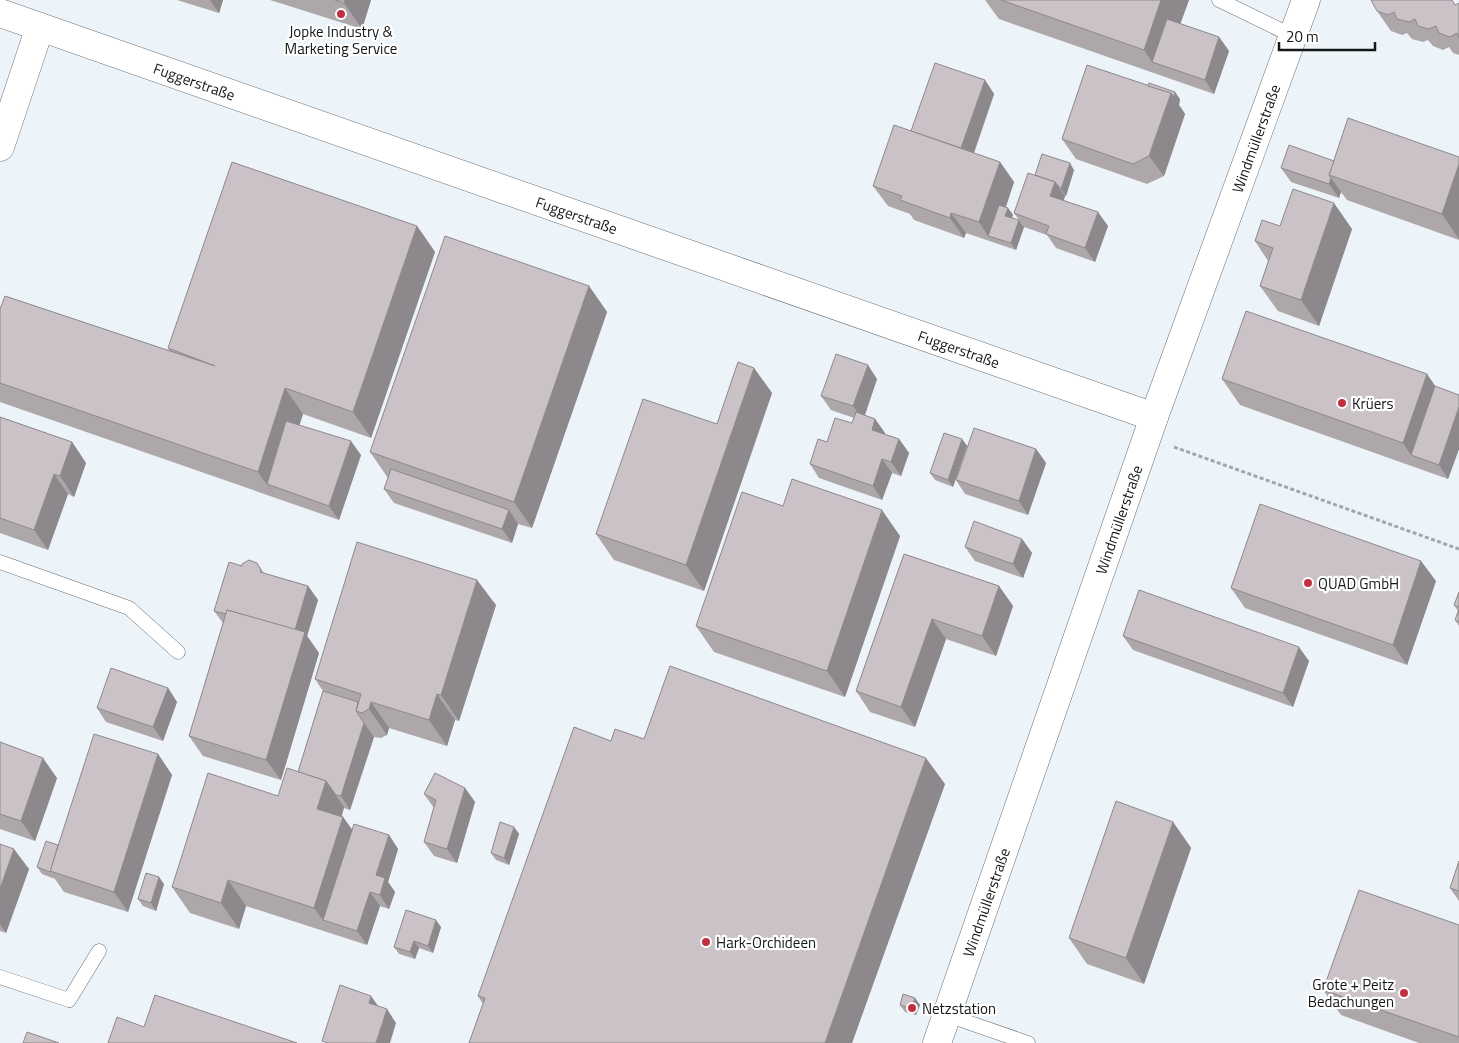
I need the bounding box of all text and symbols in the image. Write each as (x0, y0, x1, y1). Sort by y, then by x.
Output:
marker: Jopke Industry & Marketing Service (335, 8, 347, 20)
place label: Jopke Industry & Marketing Service (285, 20, 397, 60)
scale bar (1279, 20, 1375, 52)
text: 20 m (1286, 25, 1319, 48)
street label: Fuggerstraße (151, 56, 238, 106)
street label: Windmüllerstraße (1225, 81, 1286, 196)
street label: Fuggerstraße (533, 190, 621, 240)
street label: Fuggerstraße (915, 324, 1003, 374)
place label: Krüers (1352, 392, 1393, 415)
marker: Krüers (1336, 397, 1348, 409)
street label: Windmüllerstraße (1089, 462, 1148, 577)
place label: QUAD GmbH (1318, 572, 1399, 595)
marker: QUAD GmbH (1302, 577, 1314, 589)
street label: Windmüllerstraße (956, 845, 1015, 960)
place label: Hark-Orchideen (716, 931, 816, 954)
marker: Hark-Orchideen (700, 936, 712, 948)
place label: Grote + Peitz Bedachungen (1308, 973, 1394, 1013)
marker: Grote + Peitz Bedachungen (1398, 987, 1410, 999)
place label: Netzstation (922, 997, 996, 1020)
marker: Netzstation (906, 1002, 918, 1014)

